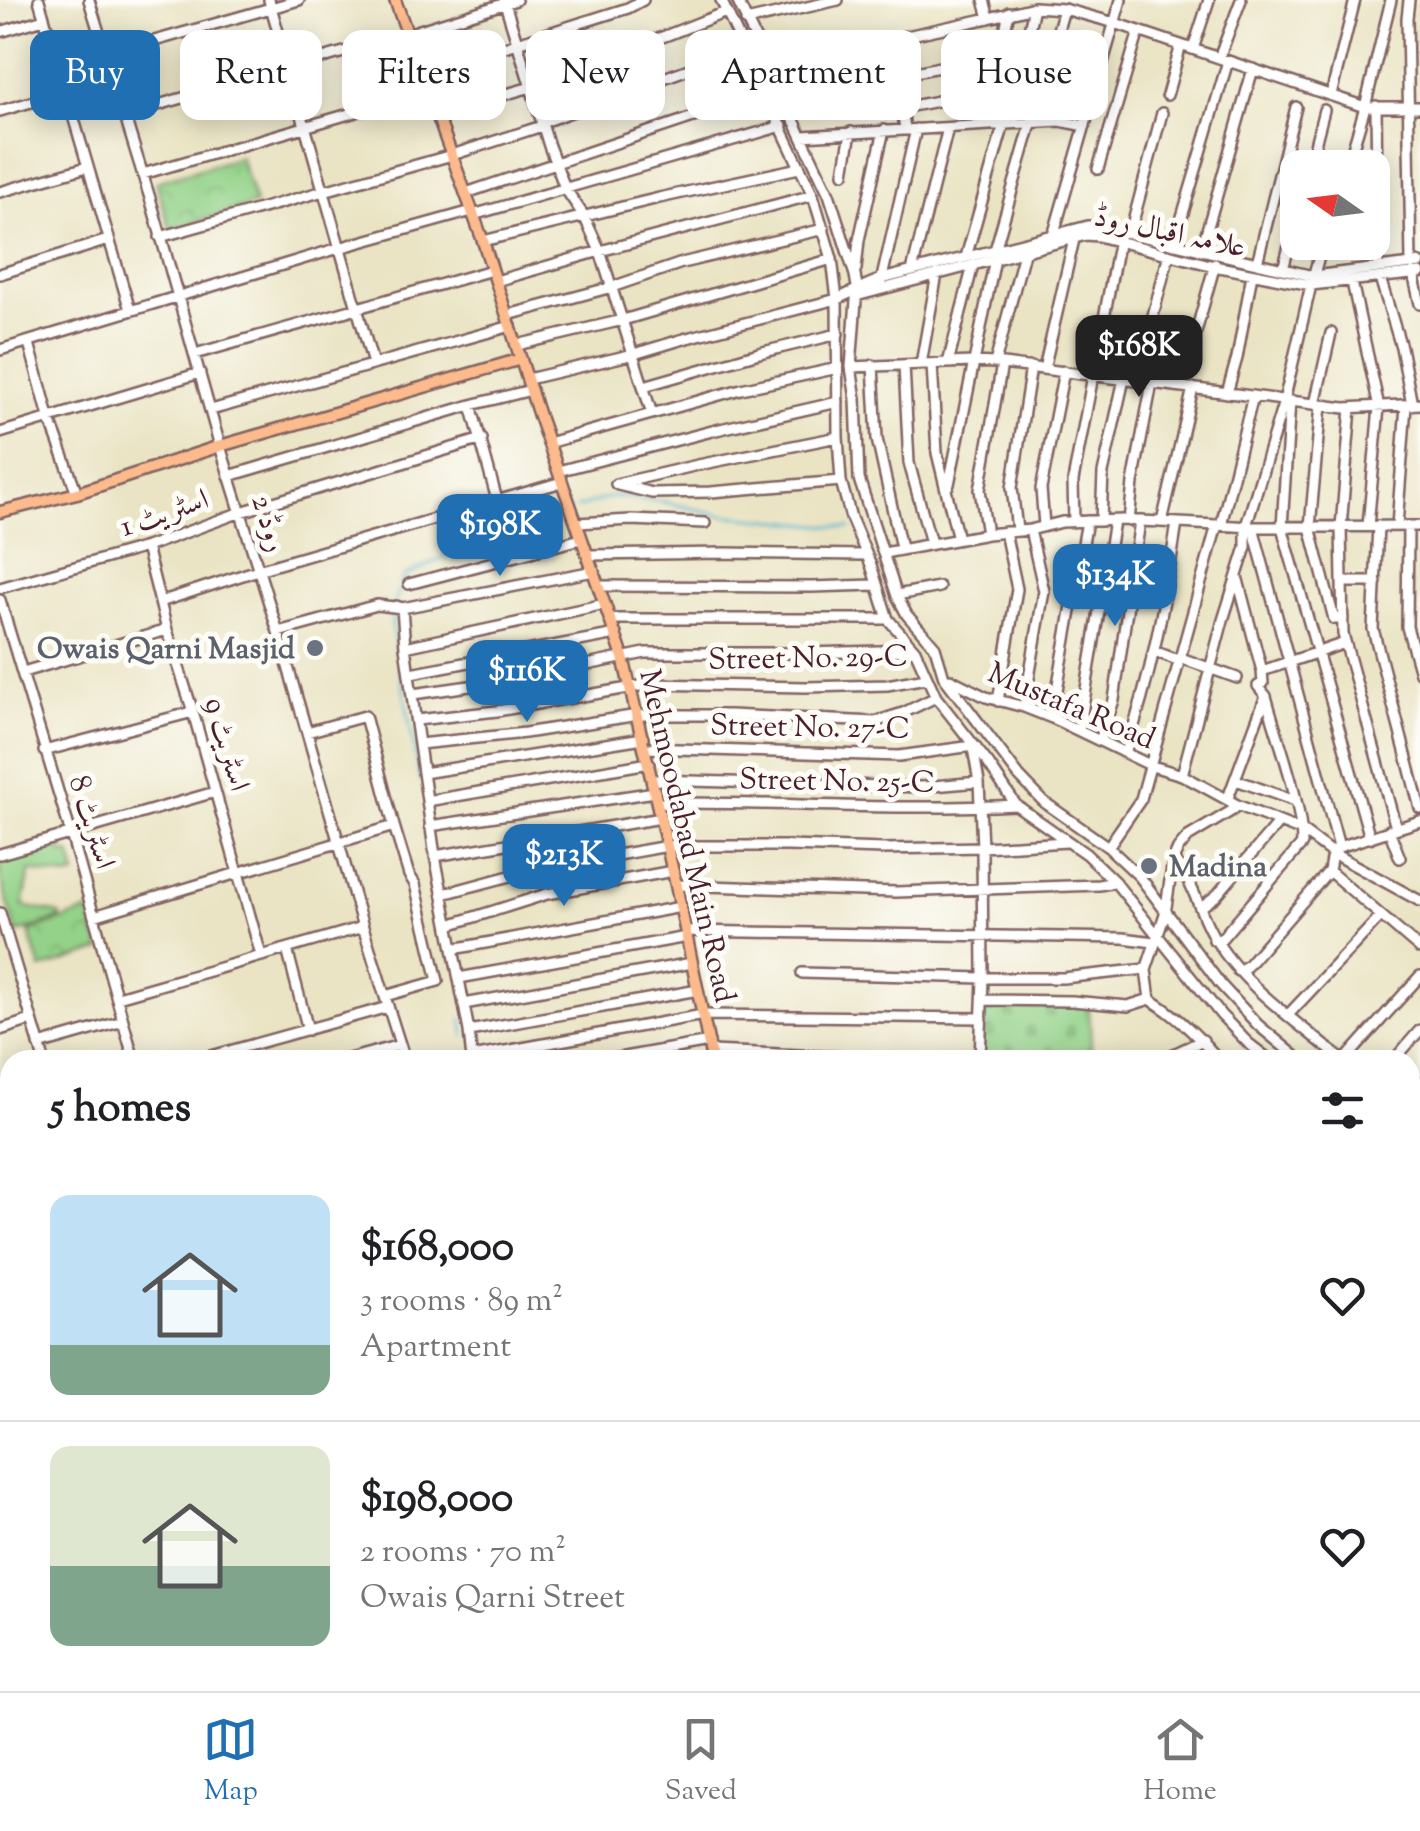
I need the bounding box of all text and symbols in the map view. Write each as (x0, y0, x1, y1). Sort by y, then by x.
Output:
chip: Buy (30, 30, 160, 120)
chip: Rent (180, 30, 322, 120)
chip: Filters (342, 30, 506, 120)
chip: New (526, 30, 665, 120)
chip: Apartment (685, 30, 921, 120)
chip: House (941, 30, 1108, 120)
north arrow (1280, 150, 1390, 260)
map controls (1280, 150, 1390, 260)
street label: علامہ اقبال روڈ (1090, 196, 1249, 271)
pin: $168K (1069, 315, 1209, 400)
text: $168K (1097, 324, 1181, 370)
street label: اسٹریٹ 1 (115, 479, 215, 550)
street label: روڈ 2 (239, 490, 297, 558)
pin: $198K (430, 494, 570, 579)
text: $198K (459, 503, 541, 549)
pin: $134K (1045, 544, 1185, 629)
text: $134K (1075, 553, 1155, 599)
place label: Owais Qarni Masjid (37, 629, 295, 672)
street label: Street No. 29-C (708, 636, 908, 683)
marker: Owais Qarni Masjid (304, 637, 326, 659)
pin: $116K (457, 640, 597, 725)
text: $116K (488, 649, 566, 695)
street label: Mustafa Road (981, 653, 1162, 762)
street label: Mehmoodabad Main Road (626, 666, 745, 1008)
street label: اسٹریٹ 9 (192, 693, 259, 797)
street label: Street No. 27-C (710, 705, 910, 752)
street label: Street No. 25-C (739, 759, 935, 806)
street label: اسٹریٹ 8 (56, 771, 125, 875)
pin: $213K (494, 824, 634, 909)
text: $213K (524, 833, 604, 879)
place label: Madina (1169, 847, 1267, 890)
marker: Madina (1138, 855, 1160, 877)
text: 5 homes (50, 1080, 191, 1140)
icon: filters (1315, 1083, 1370, 1138)
text: $168,000 (360, 1219, 514, 1279)
icon: home (130, 1235, 250, 1355)
icon: heart (1315, 1268, 1370, 1323)
text: 3 rooms · 89 m² (360, 1279, 563, 1325)
text: Apartment (360, 1325, 511, 1371)
text: $198,000 (360, 1470, 513, 1530)
icon: home (130, 1486, 250, 1606)
icon: heart (1315, 1519, 1370, 1574)
text: 2 rooms · 70 m² (360, 1530, 566, 1576)
text: Owais Qarni Street (360, 1576, 625, 1622)
tab: Map (203, 1712, 258, 1812)
tab: Saved (665, 1712, 737, 1812)
tab: Home (1143, 1712, 1217, 1812)

